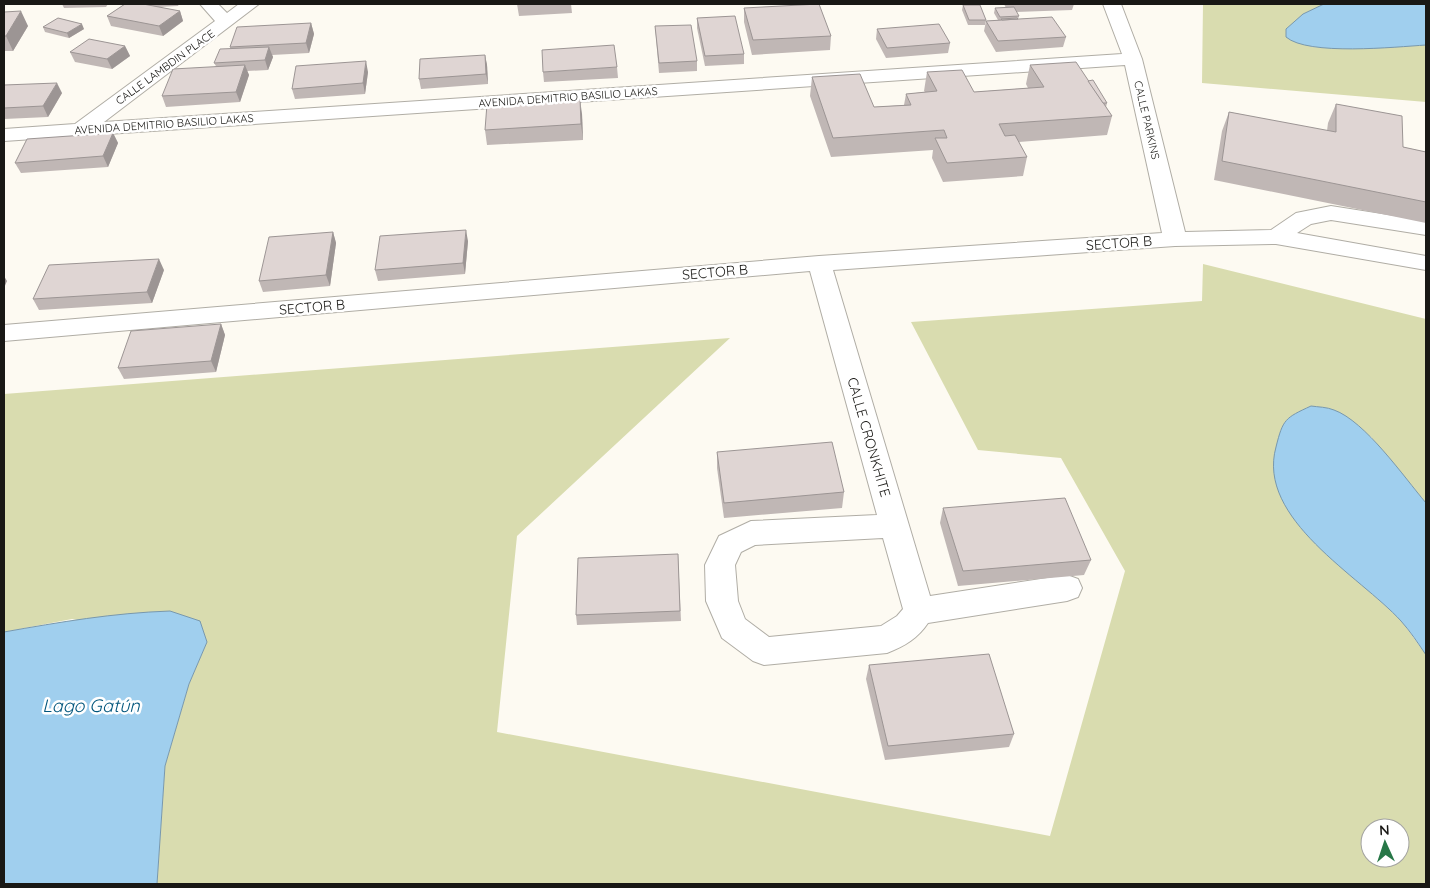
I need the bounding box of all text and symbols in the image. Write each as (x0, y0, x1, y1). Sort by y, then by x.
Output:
street label: CALLE LAMBDIN PLACE (113, 26, 217, 108)
street label: CALLE PARKINS (1131, 79, 1163, 161)
street label: AVENIDA DEMITRIO BASILIO LAKAS (478, 84, 658, 110)
street label: AVENIDA DEMITRIO BASILIO LAKAS (74, 111, 254, 137)
street label: SECTOR B (1085, 232, 1153, 254)
street label: SECTOR B (681, 260, 749, 284)
street label: SECTOR B (278, 295, 346, 319)
street label: CALLE CRONKHITE (843, 375, 895, 499)
water label: Lago Gatún (42, 694, 140, 717)
north arrow (1360, 818, 1410, 868)
text: N (1379, 821, 1390, 839)

